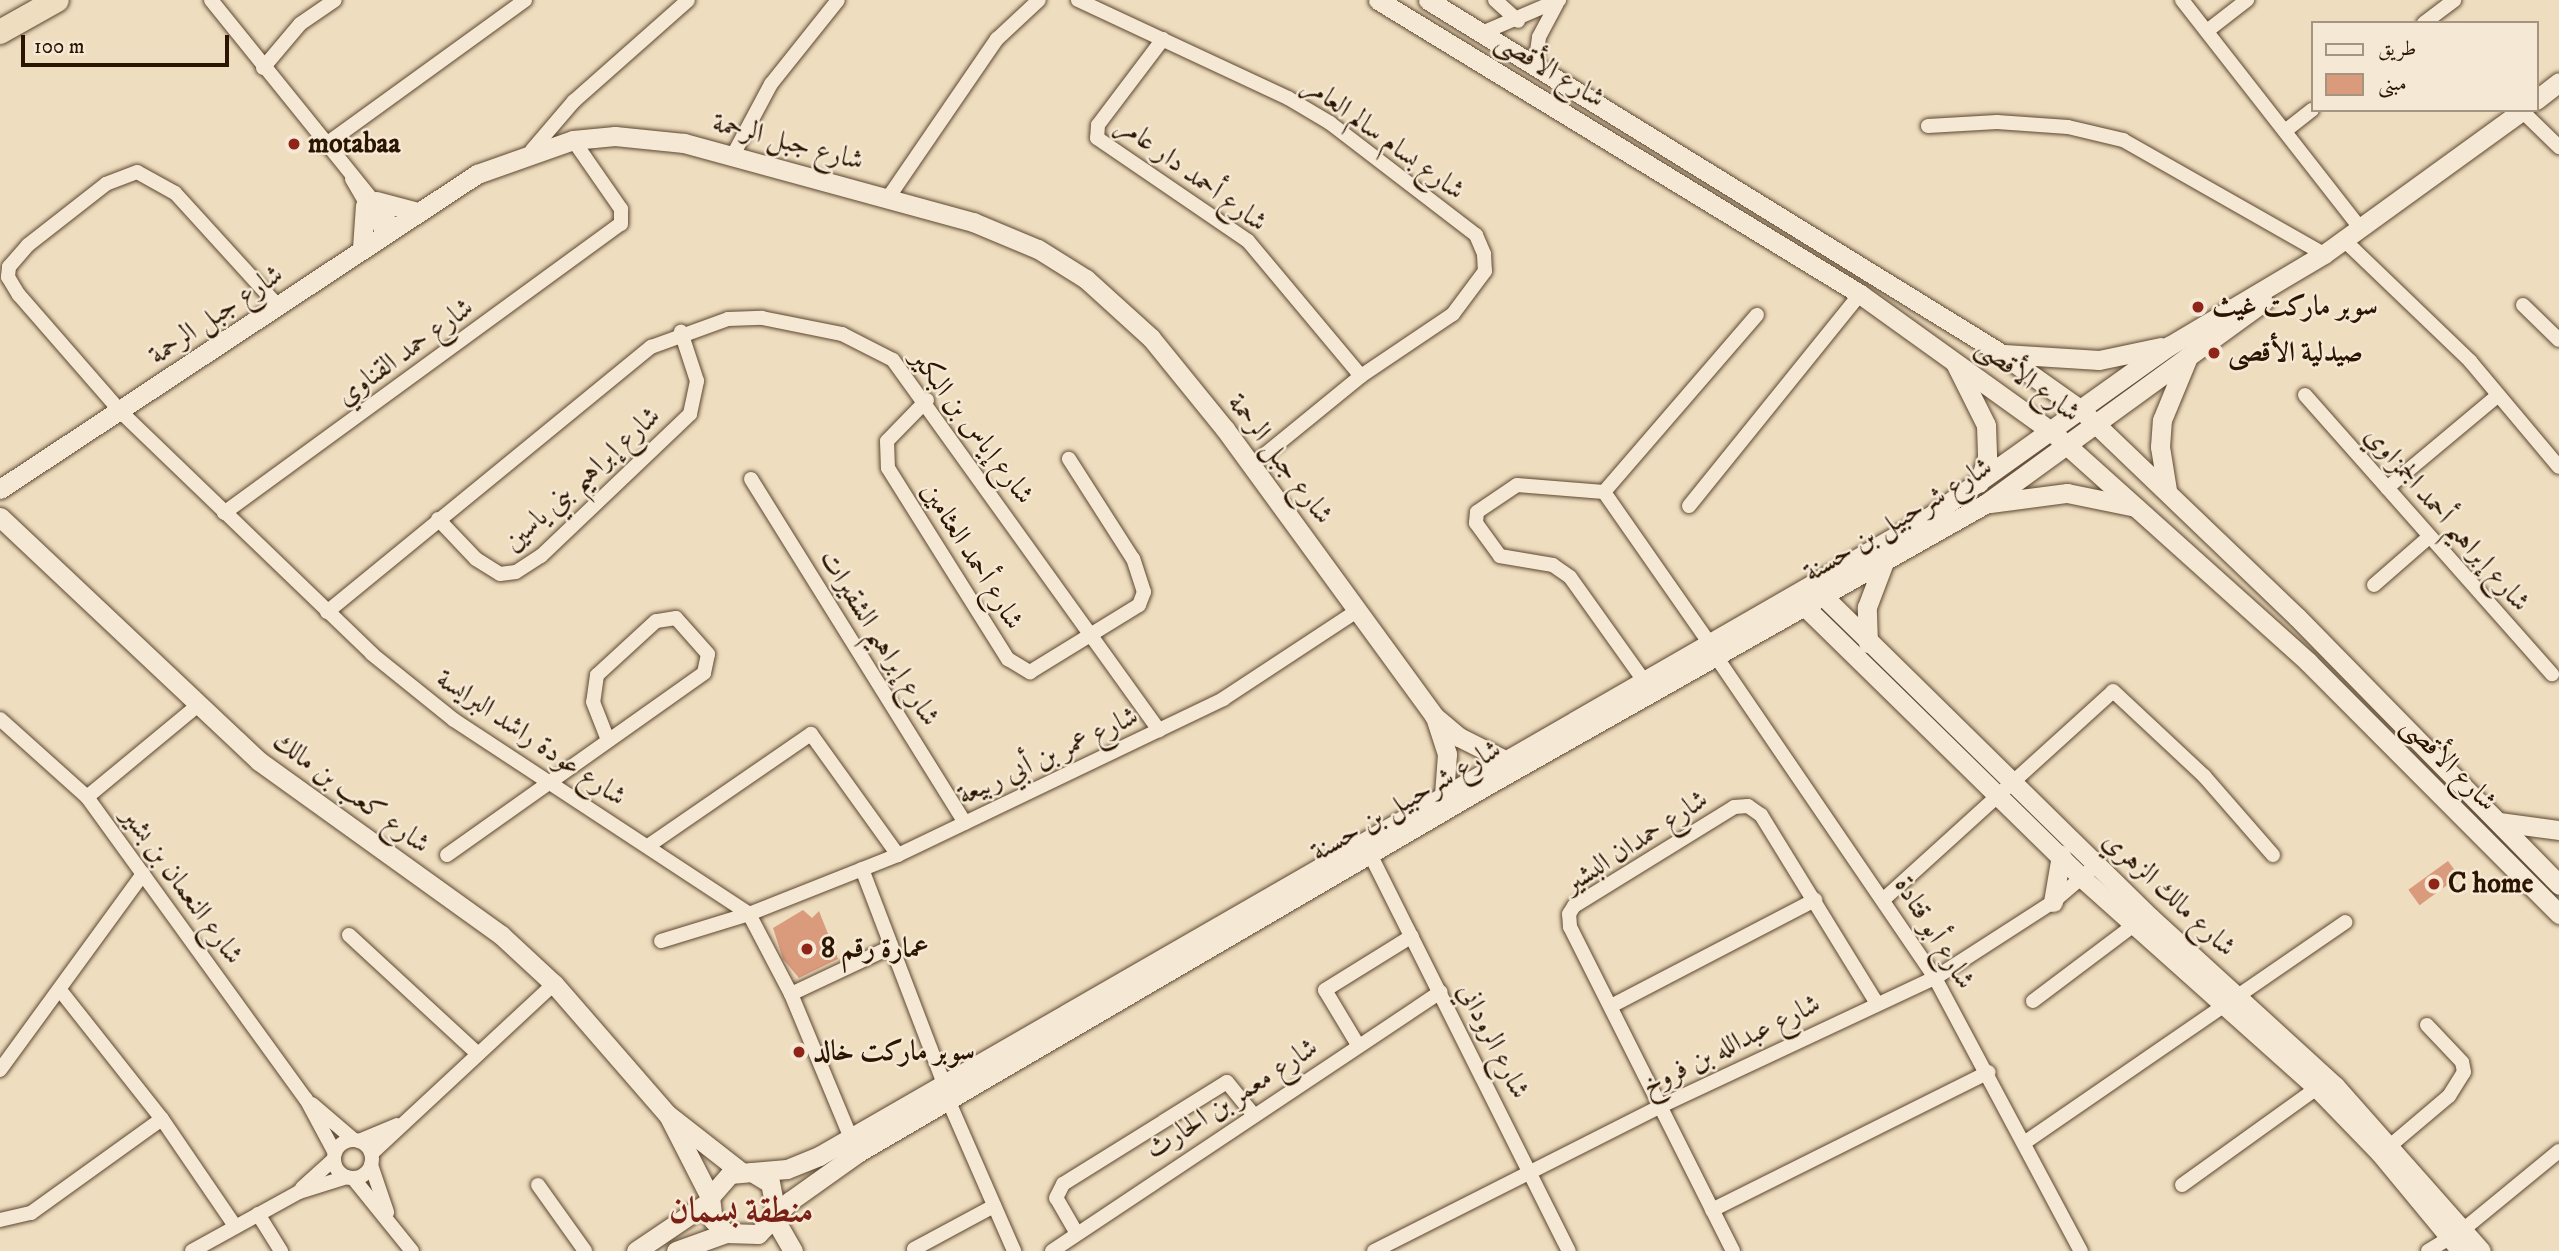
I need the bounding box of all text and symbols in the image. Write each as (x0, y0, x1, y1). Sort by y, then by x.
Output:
scale bar (24, 21, 233, 65)
legend (2310, 21, 2538, 112)
street label: شارع الأقصى (1489, 24, 1611, 116)
text: 100 m (34, 34, 85, 60)
text: طريق (2378, 36, 2416, 62)
street label: شارع بسام سالم العامر (1297, 68, 1471, 208)
text: مبنى (2378, 71, 2407, 97)
street label: شارع جبل الرحمة (709, 106, 867, 178)
street label: شارع أحمد دار عامر (1111, 108, 1273, 240)
place label: motabaa (308, 127, 400, 161)
marker: motabaa (286, 136, 302, 152)
street label: شارع جبل الرحمة (142, 258, 290, 372)
place label: سوبر ماركت غيث (2212, 290, 2378, 324)
street label: شارع حمد القناوي (330, 291, 480, 413)
marker: سوبر ماركت غيث (2190, 299, 2206, 315)
street label: شارع الأقصى (1969, 330, 2087, 430)
place label: صيدلية الأقصى (2228, 336, 2363, 370)
street label: شارع إياس بن البكير (903, 343, 1041, 511)
marker: صيدلية الأقصى (2206, 345, 2222, 361)
street label: شارع جبل الرحمة (1220, 387, 1340, 531)
street label: شارع إبراهيم بني ياسين (496, 400, 668, 558)
street label: شارع إبراهيم أحمد الجمزاوي (2357, 419, 2537, 619)
street label: شارع شرحبيل بن حسنة (1797, 450, 1999, 590)
street label: شارع أحمد العثامين (913, 476, 1031, 636)
street label: شارع إبراهيم الشقيرات (811, 544, 947, 732)
street label: شارع عودة راشد البرايسة (430, 662, 632, 814)
street label: شارع عمر بن أبي ربيعة (952, 699, 1144, 813)
street label: شارع الأقصى (2394, 709, 2504, 819)
street label: شارع كعب بن مالك (266, 725, 436, 861)
street label: شارع شرحبيل بن حسنة (1305, 733, 1507, 869)
street label: شارع حمدان البشير (1557, 783, 1715, 901)
street label: شارع النعمان بن بشير (114, 801, 250, 971)
street label: شارع مالك الزهري (2095, 824, 2243, 964)
place label: C home (2448, 867, 2533, 901)
street label: شارع أبو قتادة (1886, 870, 1982, 996)
marker: C home (2426, 876, 2442, 892)
place label: عمارة رقم 8 (821, 932, 929, 966)
marker: عمارة رقم 8 (799, 941, 815, 957)
street label: شارع الروداني (1450, 978, 1536, 1104)
street label: شارع عبدالله بن فروخ (1636, 987, 1826, 1103)
street label: شارع معمر بن الحارث (1140, 1031, 1324, 1167)
place label: سوبر ماركت خالد (813, 1035, 975, 1069)
marker: سوبر ماركت خالد (791, 1044, 807, 1060)
district label: منطقة بسمان (669, 1190, 813, 1232)

